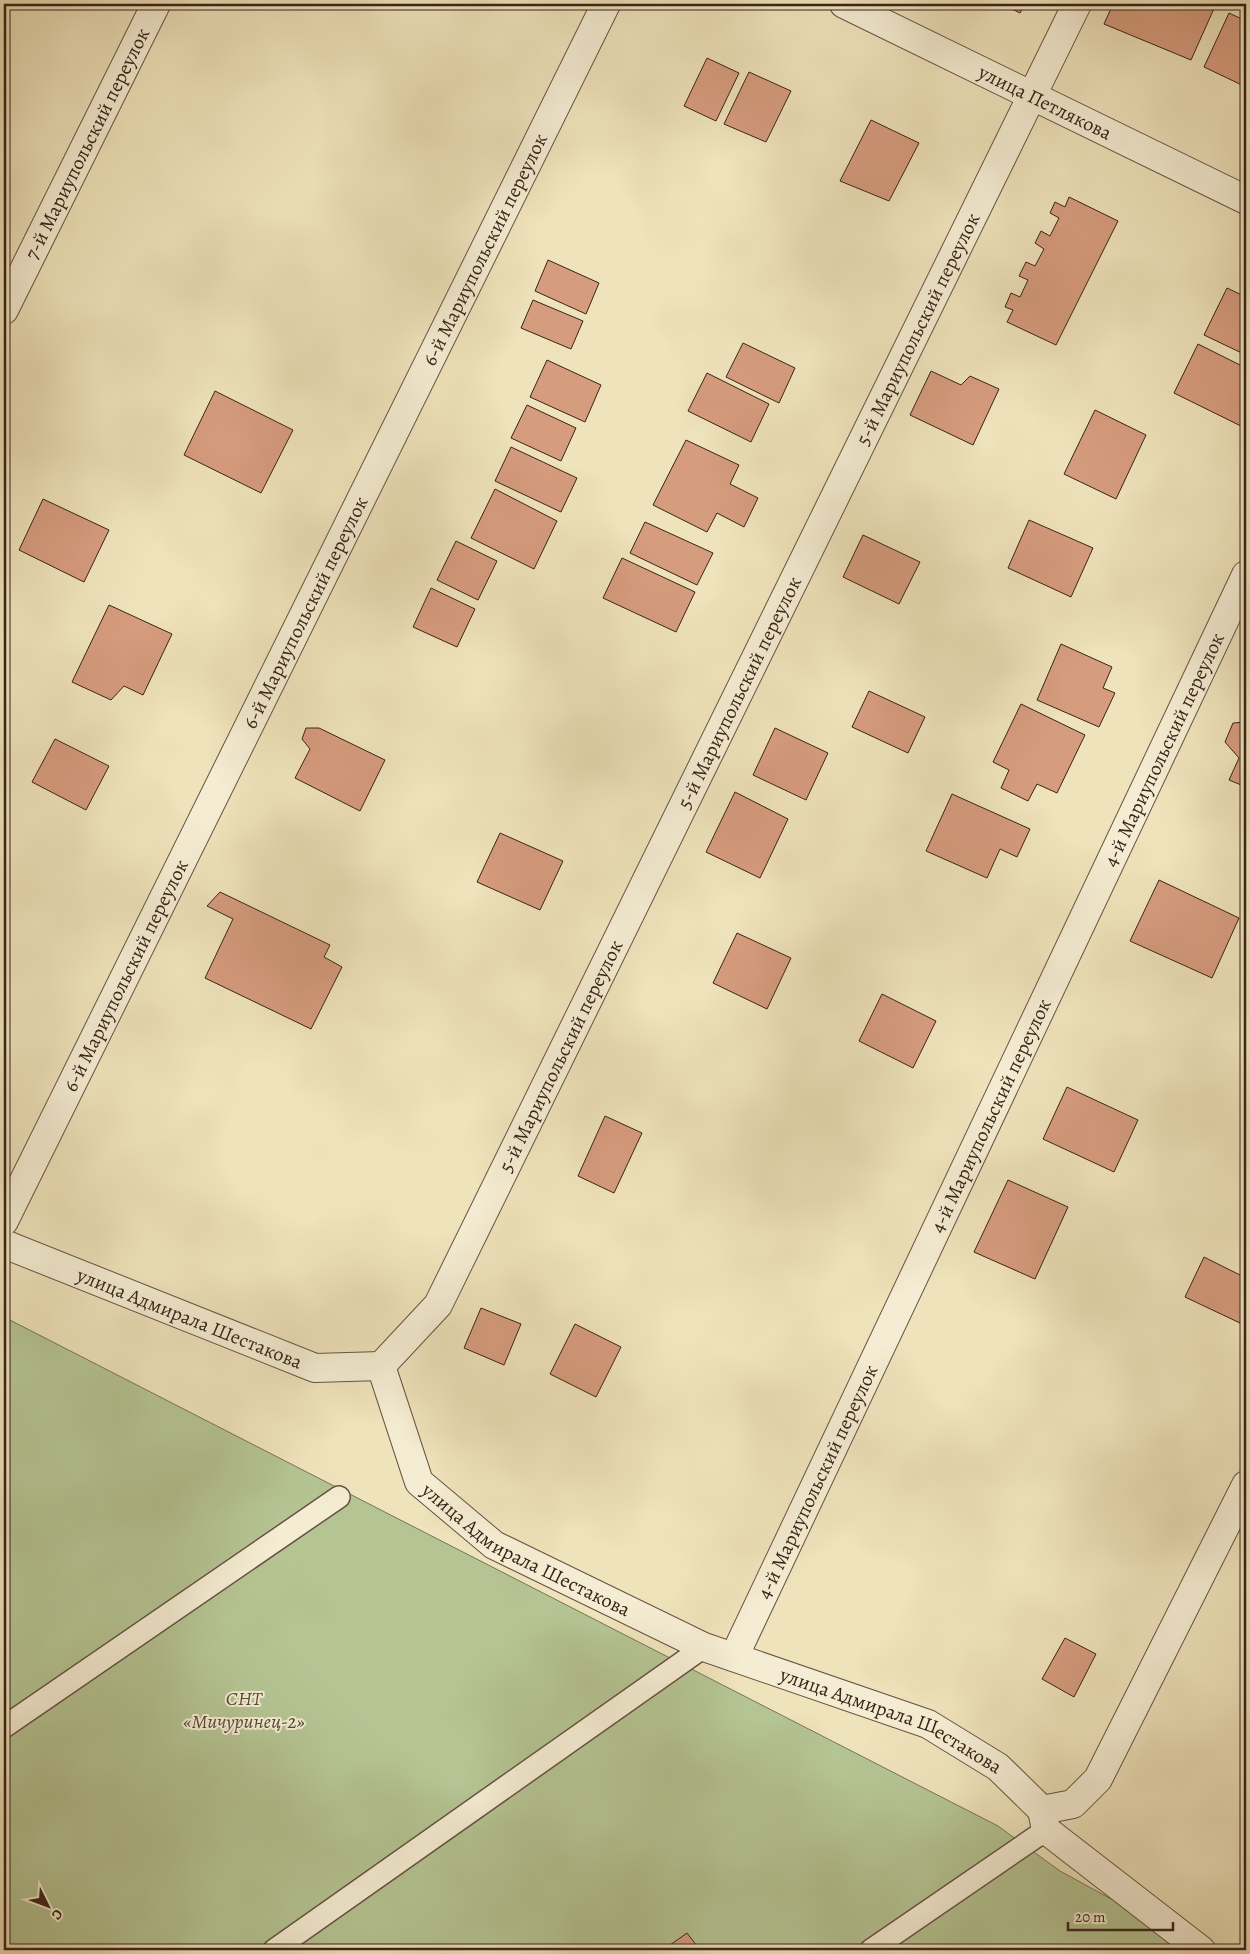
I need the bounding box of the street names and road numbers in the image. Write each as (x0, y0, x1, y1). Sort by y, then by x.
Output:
street label: 7-й Мариупольский переулок (18, 23, 156, 264)
street label: улица Петлякова (973, 58, 1117, 146)
street label: 6-й Мариупольский переулок (416, 129, 554, 370)
street label: 5-й Мариупольский переулок (849, 208, 986, 450)
street label: 6-й Мариупольский переулок (236, 492, 374, 733)
street label: 5-й Мариупольский переулок (670, 572, 807, 813)
street label: 4-й Мариупольский переулок (1096, 628, 1230, 871)
street label: 6-й Мариупольский переулок (57, 855, 194, 1096)
street label: 5-й Мариупольский переулок (492, 935, 629, 1177)
street label: 4-й Мариупольский переулок (923, 994, 1057, 1237)
street label: улица Адмирала Шестакова (72, 1261, 307, 1375)
street label: 4-й Мариупольский переулок (750, 1360, 884, 1603)
street label: улица Адмирала Шестакова (416, 1476, 636, 1623)
street label: улица Адмирала Шестакова (776, 1660, 1008, 1780)

